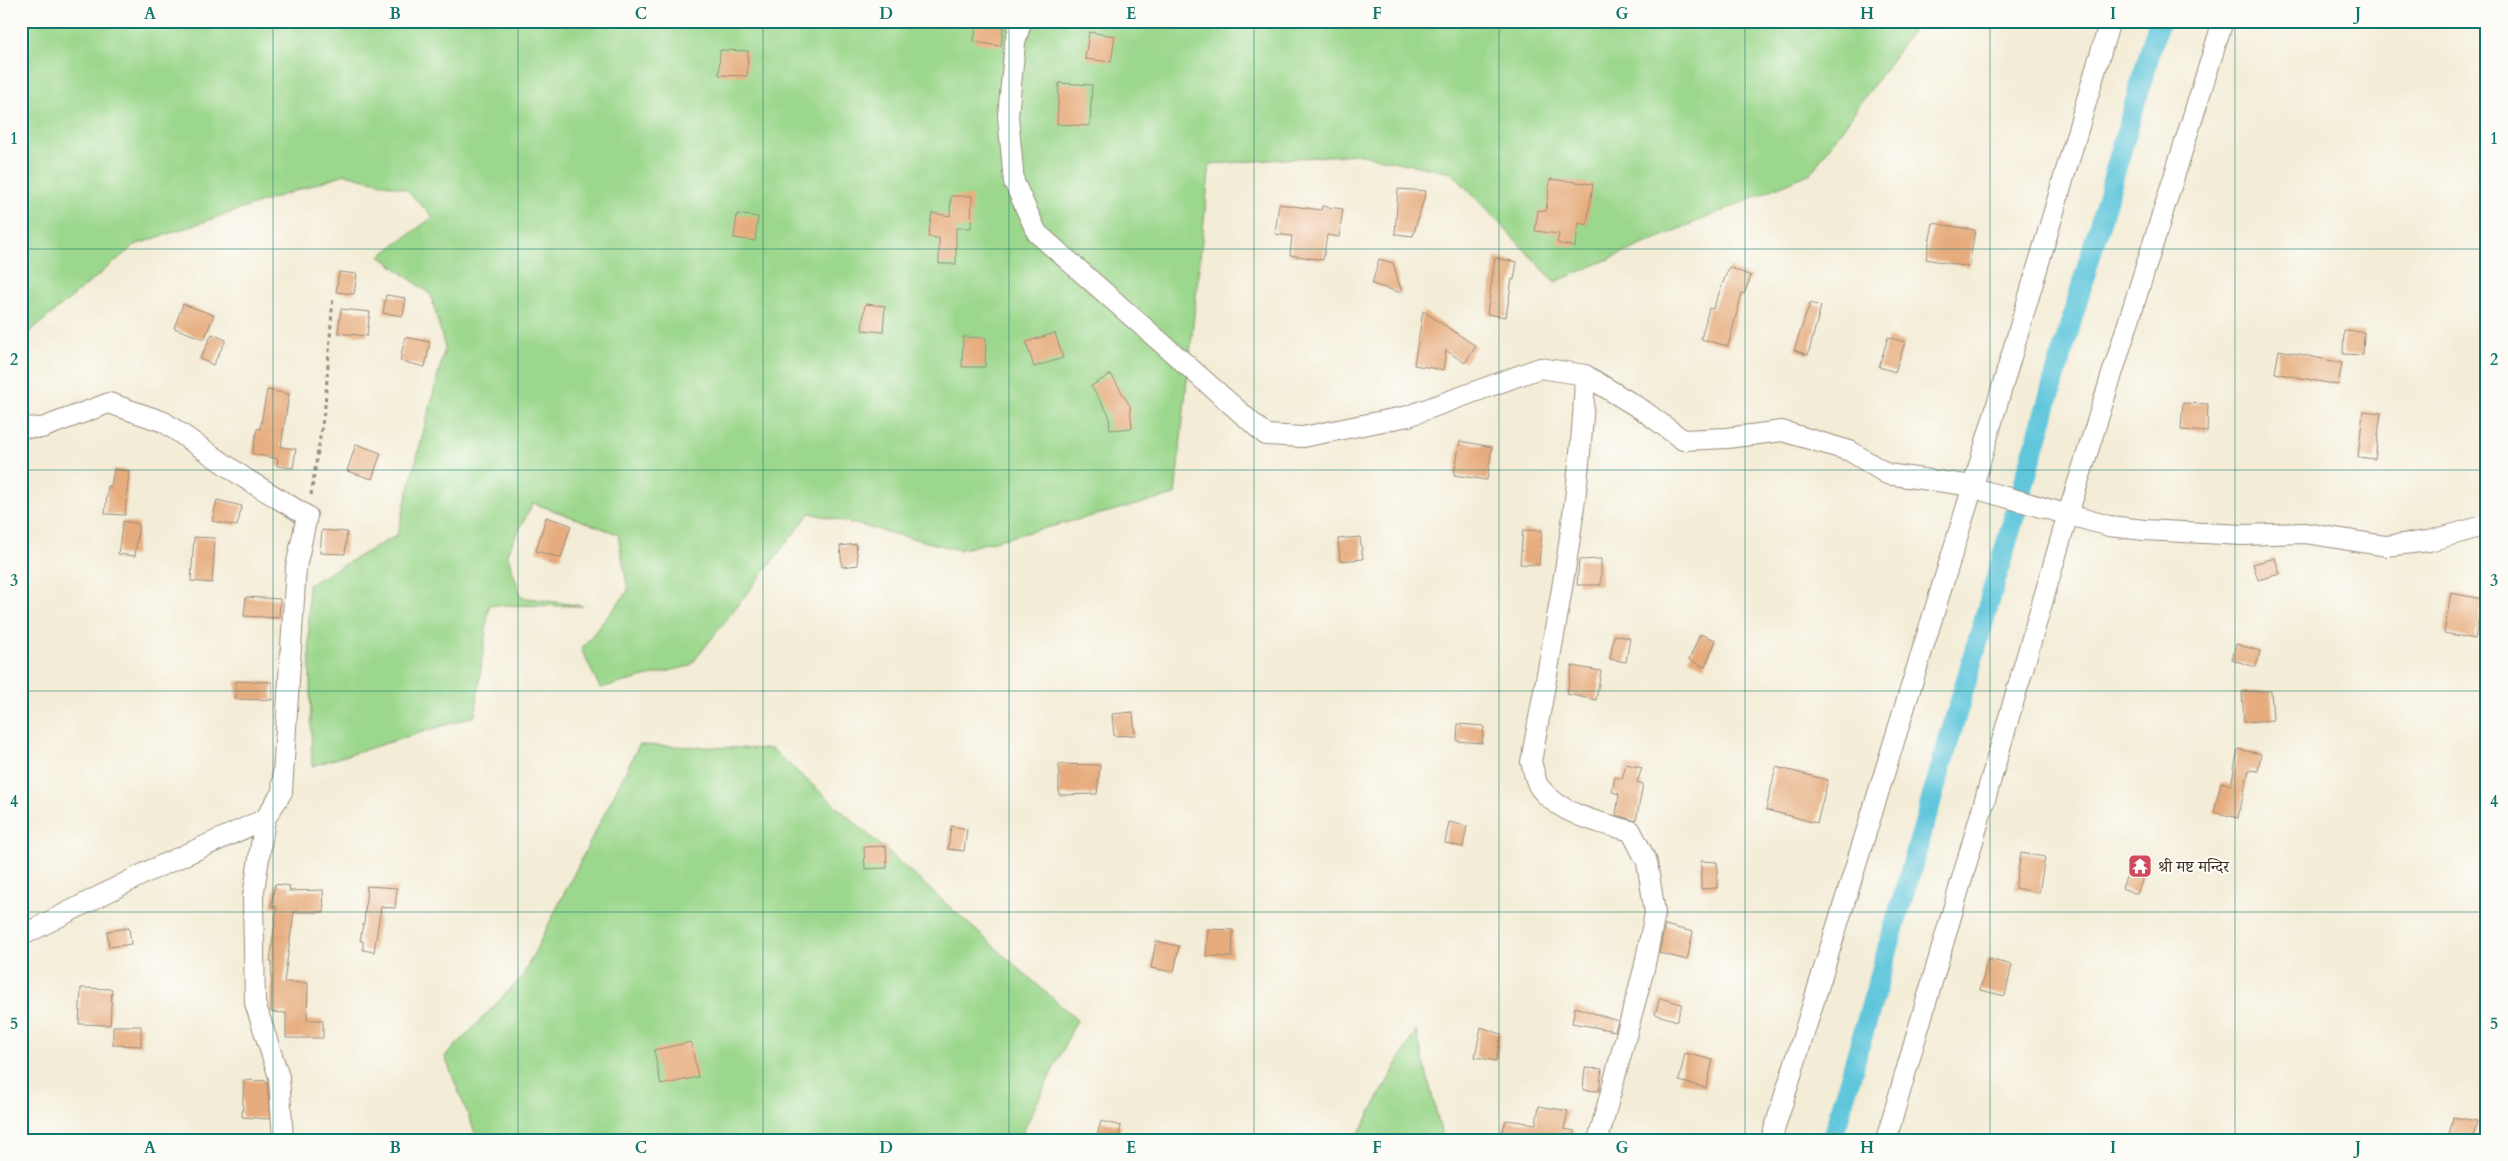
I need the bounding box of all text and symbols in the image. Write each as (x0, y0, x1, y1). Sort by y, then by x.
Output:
text: A (144, 3, 156, 25)
text: B (389, 3, 401, 25)
text: C (635, 3, 647, 25)
text: D (879, 3, 893, 25)
text: E (1126, 3, 1136, 25)
text: F (1372, 3, 1382, 25)
text: G (1615, 3, 1629, 25)
text: H (1860, 3, 1874, 25)
text: I (2110, 3, 2116, 25)
text: J (2353, 3, 2361, 25)
text: 1 (10, 128, 18, 150)
text: 1 (2490, 128, 2498, 150)
text: 2 (10, 349, 18, 371)
text: 2 (2490, 349, 2498, 371)
text: 3 (10, 570, 18, 592)
text: 3 (2490, 570, 2498, 592)
text: 4 (10, 791, 18, 813)
text: 4 (2490, 791, 2498, 813)
temple icon: श्री मष्ट मन्दिर (2127, 853, 2153, 879)
place label: श्री मष्ट मन्दिर (2158, 856, 2230, 878)
text: 5 (10, 1013, 18, 1035)
text: 5 (2490, 1013, 2498, 1035)
text: A (144, 1137, 156, 1159)
text: B (389, 1137, 401, 1159)
text: C (635, 1137, 647, 1159)
text: D (879, 1137, 893, 1159)
text: E (1126, 1137, 1136, 1159)
text: F (1372, 1137, 1382, 1159)
text: G (1615, 1137, 1629, 1159)
text: H (1860, 1137, 1874, 1159)
text: I (2110, 1137, 2116, 1159)
text: J (2353, 1137, 2361, 1159)

